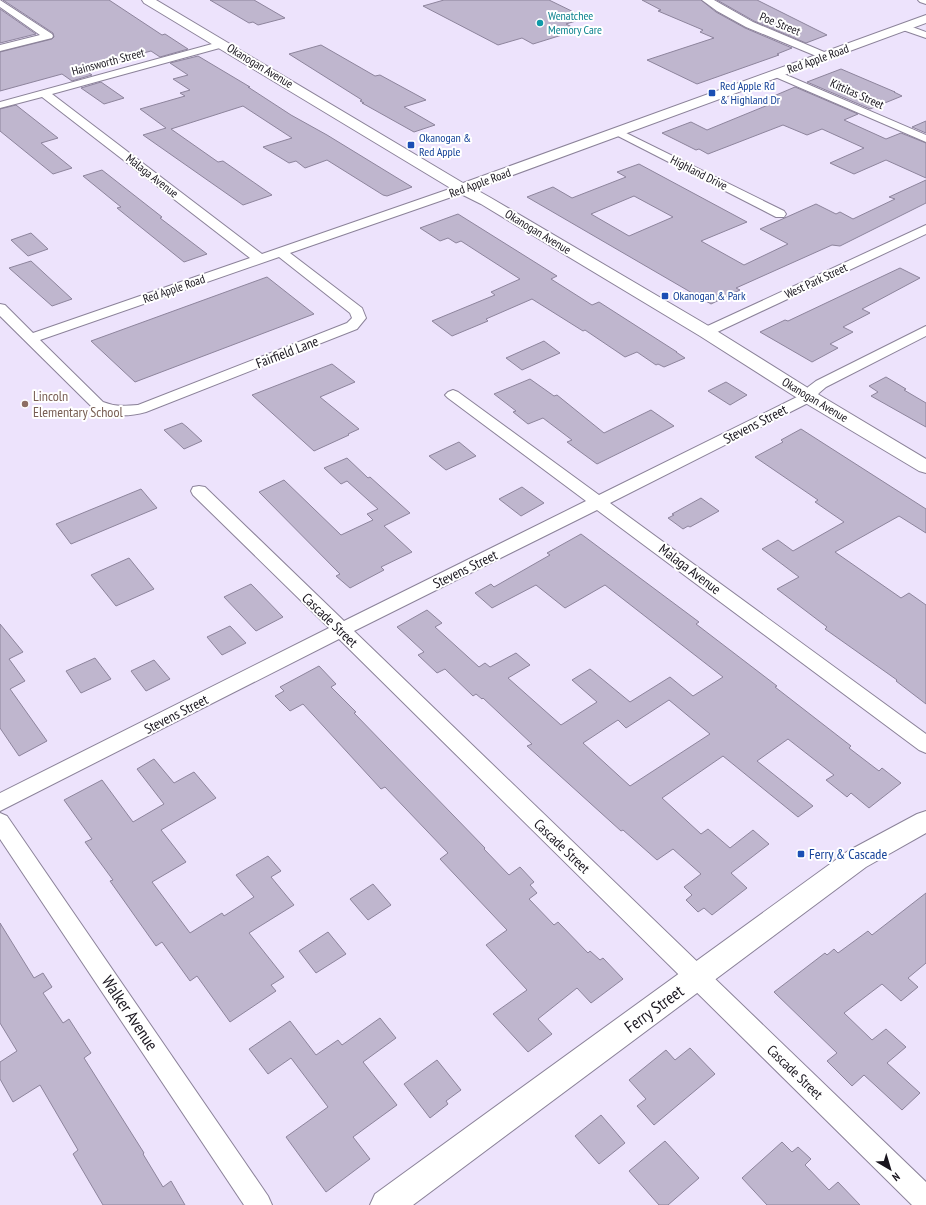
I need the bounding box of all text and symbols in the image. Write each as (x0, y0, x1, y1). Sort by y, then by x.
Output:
place label: Wenatchee Memory Care (548, 8, 602, 37)
street label: Poe Street (758, 9, 803, 39)
marker: Wenatchee Memory Care (535, 18, 545, 28)
street label: Okanogan Avenue (225, 40, 296, 91)
street label: Red Apple Road (785, 40, 851, 77)
street label: Hainsworth Street (70, 44, 147, 78)
street label: Kittitas Street (828, 75, 887, 112)
place label: Red Apple Rd & Highland Dr (720, 78, 781, 107)
marker: Red Apple Rd & Highland Dr (707, 88, 717, 98)
place label: Okanogan & Red Apple (419, 130, 471, 159)
marker: Okanogan & Red Apple (406, 140, 416, 150)
street label: Malaga Avenue (123, 150, 182, 201)
street label: Highland Drive (668, 152, 730, 193)
street label: Red Apple Road (447, 164, 513, 201)
street label: Okanogan Avenue (503, 206, 574, 257)
street label: West Park Street (782, 259, 850, 302)
street label: Red Apple Road (141, 271, 207, 306)
place label: Okanogan & Park (673, 288, 746, 303)
marker: Okanogan & Park (660, 291, 670, 301)
street label: Fairfield Lane (253, 332, 321, 372)
street label: Okanogan Avenue (780, 374, 851, 425)
place label: Lincoln Elementary School (33, 387, 123, 421)
marker: Lincoln Elementary School (20, 399, 30, 409)
street label: Stevens Street (720, 400, 790, 448)
street label: Malaga Avenue (655, 540, 725, 598)
street label: Stevens Street (430, 546, 500, 592)
street label: Cascade Street (298, 589, 362, 651)
street label: Stevens Street (141, 690, 211, 738)
street label: Cascade Street (530, 815, 594, 877)
place label: Ferry & Cascade (809, 845, 887, 863)
marker: Ferry & Cascade (796, 849, 806, 859)
street label: Walker Avenue (97, 971, 163, 1055)
street label: Ferry Street (620, 980, 688, 1038)
street label: Cascade Street (763, 1041, 827, 1103)
north arrow (870, 1149, 910, 1189)
text: N (889, 1170, 903, 1184)

